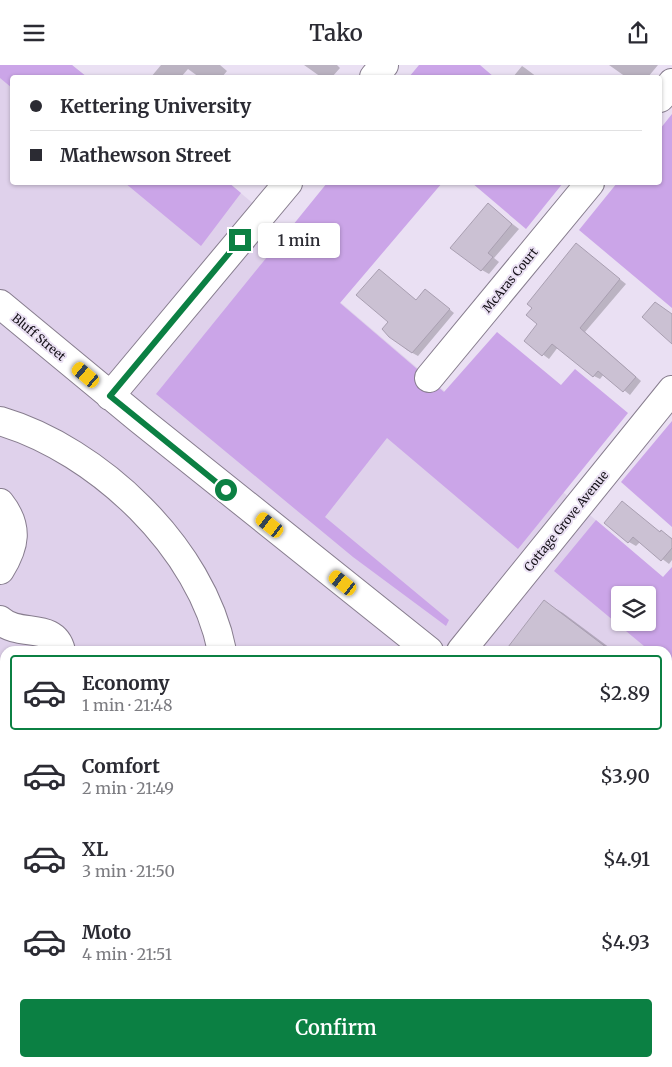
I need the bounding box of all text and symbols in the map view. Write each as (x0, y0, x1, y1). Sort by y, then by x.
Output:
icon: menu (20, 19, 48, 47)
text: Tako (309, 19, 363, 47)
icon: share (624, 19, 652, 47)
text: Kettering University (60, 94, 251, 118)
text: Mathewson Street (60, 143, 231, 167)
callout: 1 min (258, 223, 340, 257)
route end (229, 229, 251, 251)
text: 1 min (277, 230, 321, 250)
street label: McAras Court (479, 244, 541, 315)
street label: Bluff Street (9, 310, 69, 364)
car (69, 360, 102, 390)
street label: Cottage Grove Avenue (521, 468, 611, 574)
route start (215, 479, 237, 501)
car (253, 510, 286, 540)
car (326, 568, 359, 598)
map controls (611, 586, 656, 631)
button: layers (611, 586, 656, 631)
icon: car (22, 670, 67, 715)
text: Economy (82, 671, 170, 695)
text: $2.89 (599, 681, 650, 705)
text: 1 min · 21:48 (82, 695, 172, 715)
icon: car (22, 753, 67, 798)
text: Comfort (82, 754, 160, 778)
text: $3.90 (600, 764, 650, 788)
text: 2 min · 21:49 (82, 778, 174, 798)
icon: car (22, 836, 67, 881)
text: XL (82, 837, 108, 861)
text: $4.91 (603, 847, 650, 871)
text: 3 min · 21:50 (82, 861, 175, 881)
icon: car (22, 919, 67, 964)
text: Moto (82, 920, 131, 944)
text: $4.93 (601, 930, 650, 954)
text: 4 min · 21:51 (82, 944, 172, 964)
button: Confirm (20, 999, 652, 1057)

